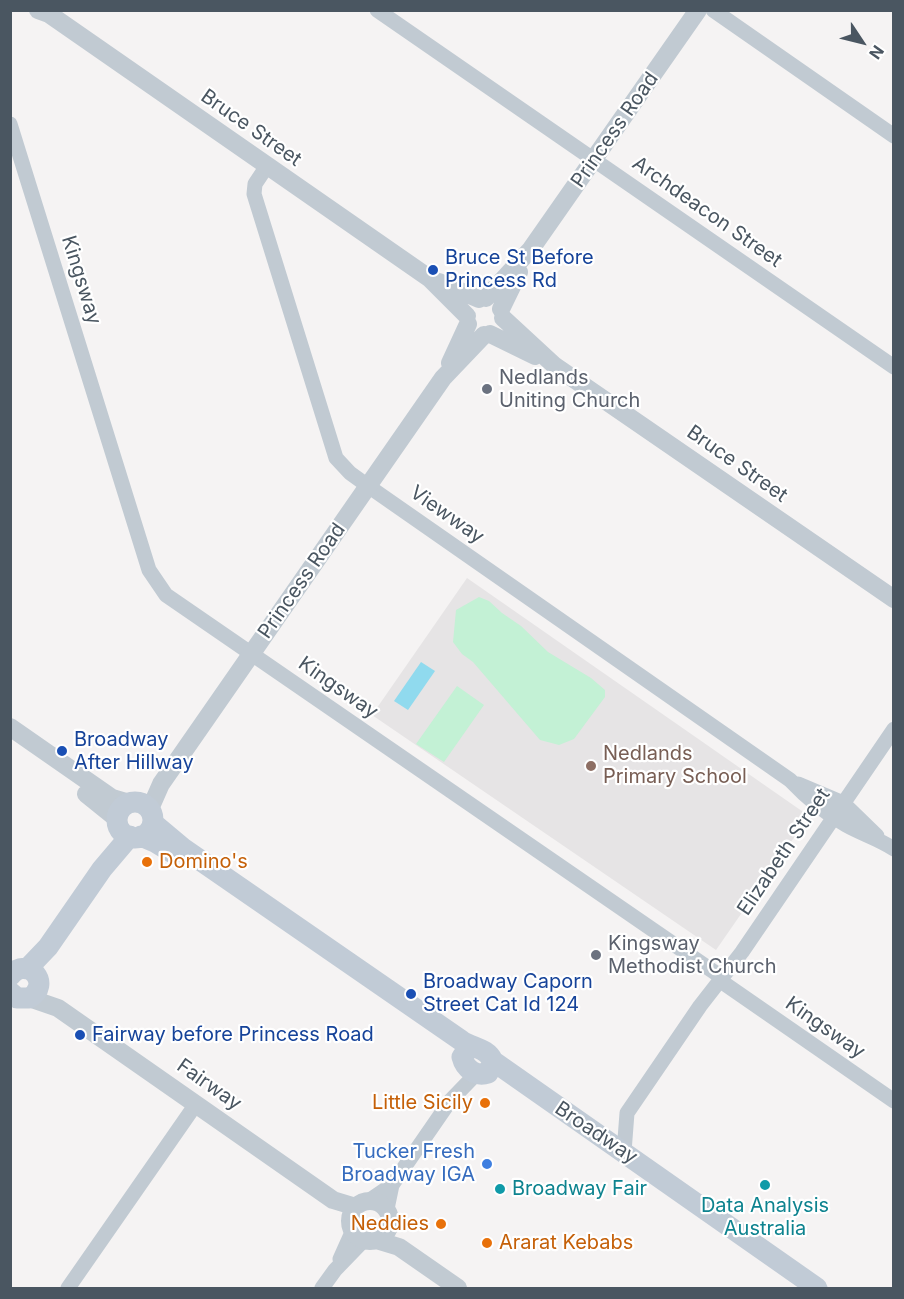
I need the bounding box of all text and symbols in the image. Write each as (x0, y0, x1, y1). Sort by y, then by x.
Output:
north arrow (832, 12, 892, 72)
text: N (865, 42, 888, 63)
street label: Princess Road (566, 68, 664, 192)
street label: Bruce Street (196, 84, 306, 172)
street label: Archdeacon Street (628, 151, 786, 273)
street label: Kingsway (56, 233, 106, 327)
place label: Bruce St Before Princess Rd (445, 246, 594, 293)
marker: Bruce St Before Princess Rd (426, 263, 440, 277)
place label: Nedlands Uniting Church (499, 366, 640, 413)
marker: Nedlands Uniting Church (480, 382, 494, 396)
street label: Bruce Street (682, 420, 792, 508)
street label: Viewway (405, 481, 489, 549)
street label: Princess Road (253, 519, 351, 643)
street label: Kingsway (294, 652, 382, 724)
place label: Broadway After Hillway (74, 728, 194, 775)
place label: Nedlands Primary School (603, 742, 747, 789)
marker: Broadway After Hillway (55, 744, 69, 758)
marker: Nedlands Primary School (584, 759, 598, 773)
street label: Elizabeth Street (733, 784, 835, 920)
place label: Domino's (159, 850, 248, 874)
marker: Domino's (140, 855, 154, 869)
place label: Kingsway Methodist Church (608, 932, 777, 979)
marker: Kingsway Methodist Church (589, 948, 603, 962)
place label: Broadway Caporn Street Cat Id 124 (423, 970, 593, 1017)
marker: Broadway Caporn Street Cat Id 124 (404, 987, 418, 1001)
street label: Kingsway (781, 992, 869, 1064)
place label: Fairway before Princess Road (92, 1023, 374, 1047)
marker: Fairway before Princess Road (73, 1028, 87, 1042)
street label: Fairway (172, 1054, 246, 1116)
place label: Little Sicily (372, 1091, 473, 1115)
marker: Little Sicily (478, 1096, 492, 1110)
street label: Broadway (550, 1097, 642, 1169)
place label: Tucker Fresh Broadway IGA (341, 1140, 475, 1187)
marker: Tucker Fresh Broadway IGA (480, 1157, 494, 1171)
place label: Broadway Fair (512, 1177, 647, 1201)
marker: Data Analysis Australia (758, 1178, 772, 1192)
marker: Broadway Fair (493, 1182, 507, 1196)
place label: Data Analysis Australia (701, 1194, 829, 1241)
place label: Neddies (351, 1212, 429, 1236)
marker: Neddies (434, 1217, 448, 1231)
place label: Ararat Kebabs (499, 1231, 633, 1255)
marker: Ararat Kebabs (480, 1236, 494, 1250)

